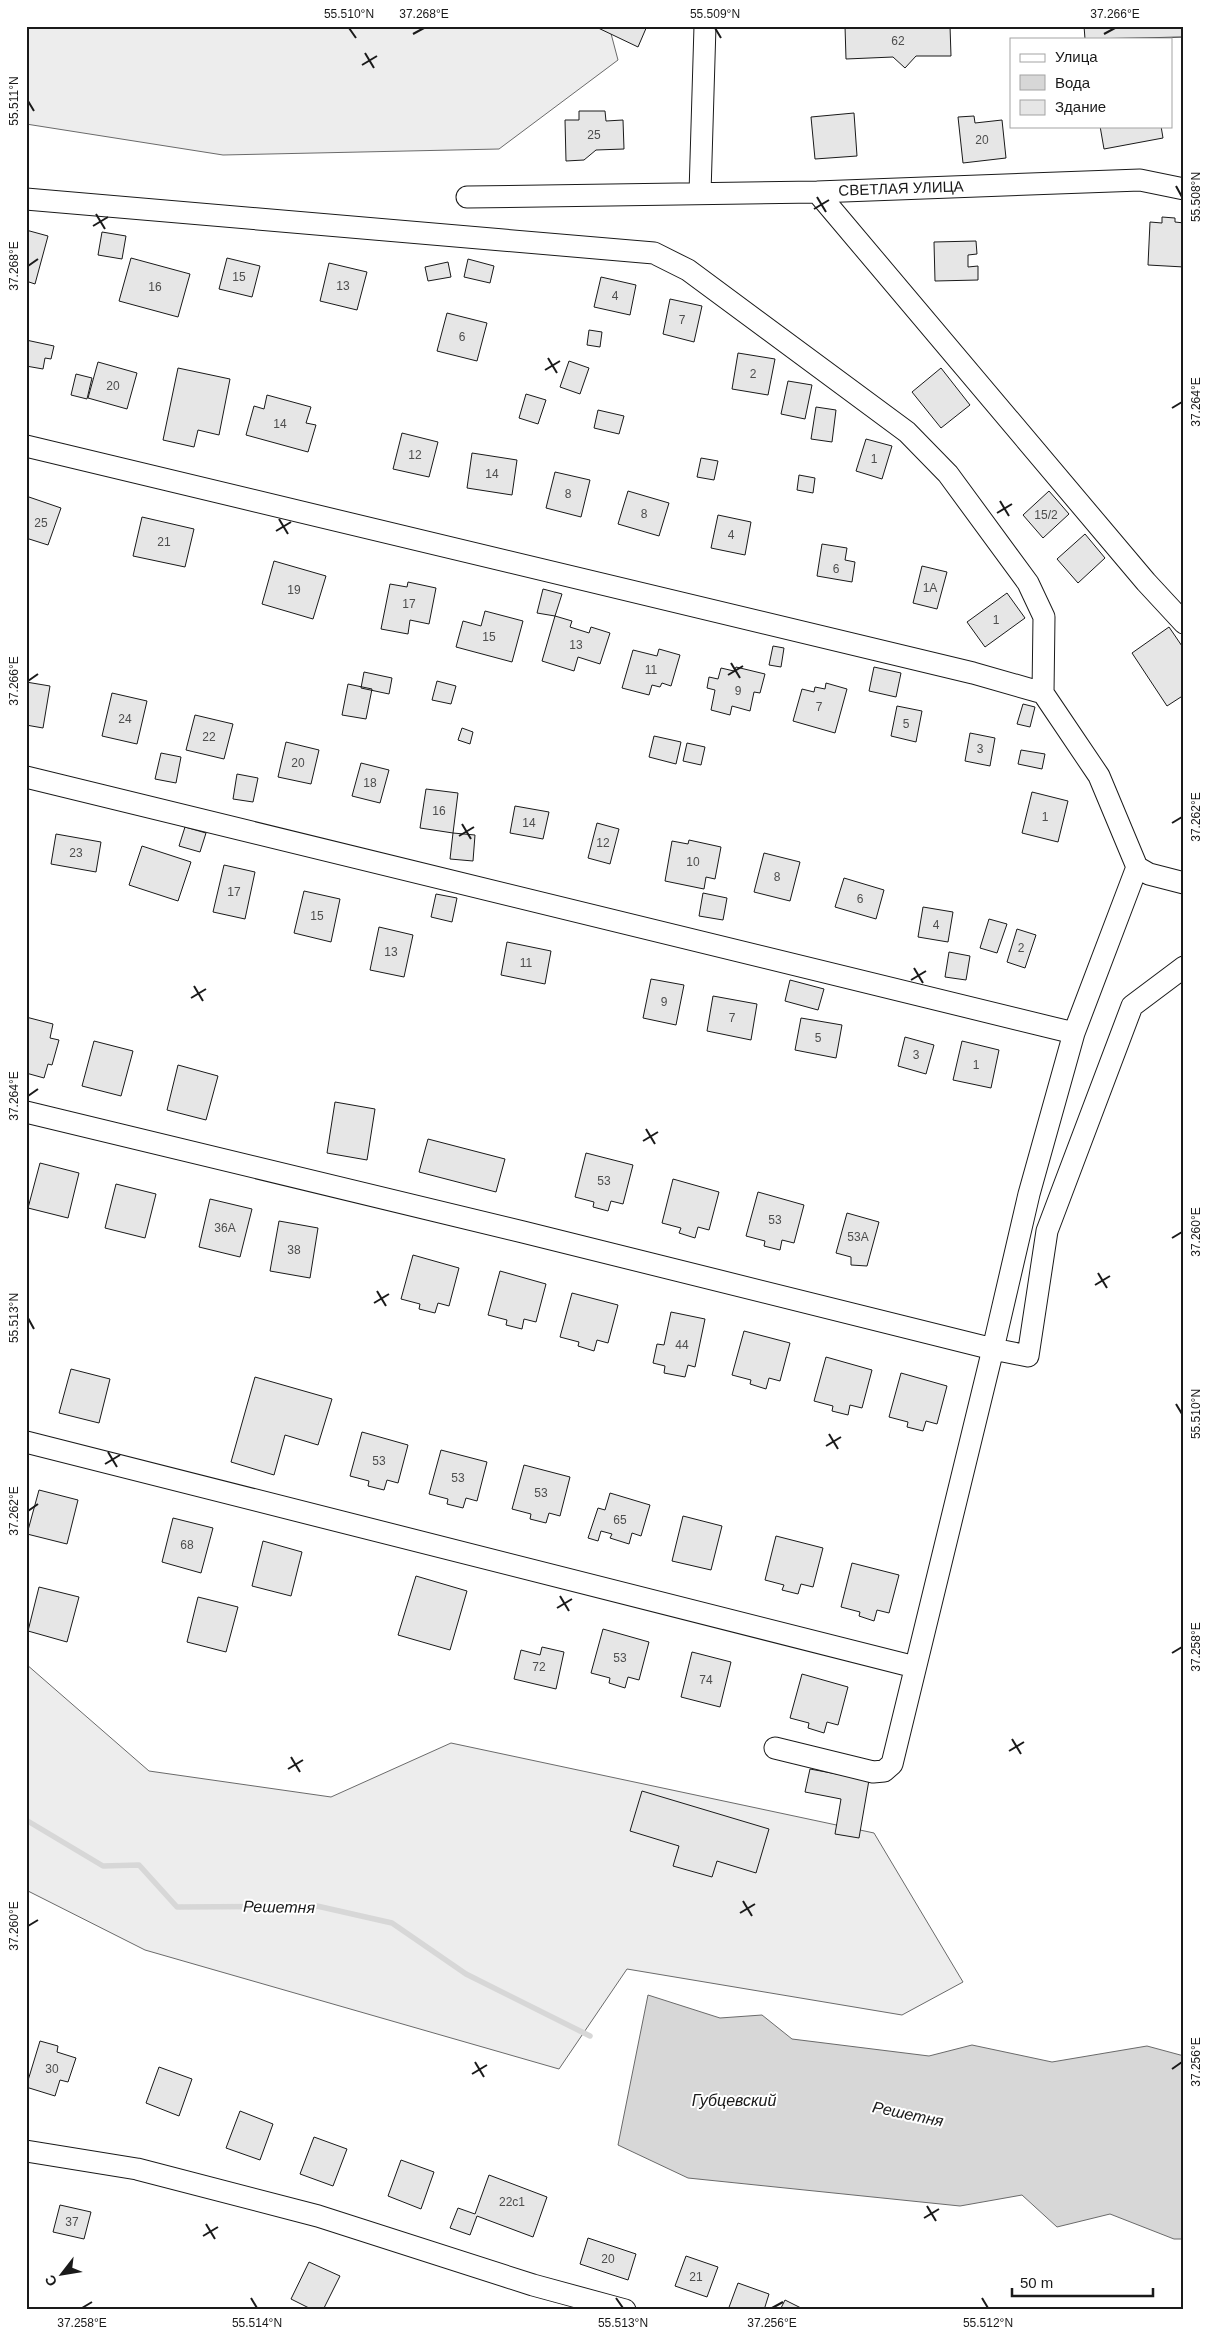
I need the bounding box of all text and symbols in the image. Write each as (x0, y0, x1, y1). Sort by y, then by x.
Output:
text: 55.510°N (324, 7, 374, 21)
text: 37.268°E (399, 7, 449, 21)
text: 55.509°N (690, 7, 740, 21)
text: 37.266°E (1090, 7, 1140, 21)
house number: 62 (891, 34, 905, 48)
legend (1010, 38, 1172, 128)
text: Улица (1055, 48, 1098, 65)
text: Вода (1055, 74, 1091, 91)
text: 55.511°N (7, 76, 21, 126)
text: Здание (1055, 98, 1106, 115)
house number: 25 (587, 128, 601, 142)
house number: 20 (975, 133, 989, 147)
text: 55.508°N (1189, 172, 1203, 222)
street label: СВЕТЛАЯ УЛИЦА (838, 177, 964, 199)
text: 37.268°E (7, 241, 21, 291)
house number: 15 (232, 270, 246, 284)
house number: 13 (336, 279, 350, 293)
house number: 16 (148, 280, 162, 294)
house number: 4 (612, 289, 619, 303)
house number: 7 (679, 313, 686, 327)
house number: 6 (459, 330, 466, 344)
house number: 2 (750, 367, 757, 381)
text: 37.264°E (1189, 377, 1203, 427)
house number: 20 (106, 379, 120, 393)
house number: 14 (273, 417, 287, 431)
house number: 12 (408, 448, 422, 462)
house number: 1 (871, 452, 878, 466)
house number: 14 (485, 467, 499, 481)
house number: 8 (565, 487, 572, 501)
house number: 8 (641, 507, 648, 521)
house number: 15/2 (1034, 508, 1058, 522)
house number: 25 (34, 516, 48, 530)
house number: 4 (728, 528, 735, 542)
house number: 21 (157, 535, 171, 549)
house number: 6 (833, 562, 840, 576)
house number: 1А (923, 581, 937, 595)
house number: 19 (287, 583, 301, 597)
house number: 17 (402, 597, 416, 611)
house number: 1 (993, 613, 1000, 627)
house number: 15 (482, 630, 496, 644)
house number: 13 (569, 638, 583, 652)
text: 37.266°E (7, 656, 21, 706)
house number: 11 (645, 663, 658, 677)
house number: 9 (735, 684, 742, 698)
house number: 7 (816, 700, 823, 714)
house number: 24 (118, 712, 132, 726)
house number: 5 (903, 717, 910, 731)
house number: 22 (202, 730, 216, 744)
house number: 3 (977, 742, 984, 756)
house number: 20 (291, 756, 305, 770)
house number: 18 (363, 776, 377, 790)
text: 37.262°E (1189, 792, 1203, 842)
house number: 16 (432, 804, 446, 818)
house number: 1 (1042, 810, 1049, 824)
house number: 14 (522, 816, 536, 830)
house number: 12 (596, 836, 610, 850)
house number: 23 (69, 846, 83, 860)
house number: 10 (686, 855, 700, 869)
house number: 8 (774, 870, 781, 884)
house number: 17 (227, 885, 241, 899)
house number: 6 (857, 892, 864, 906)
house number: 15 (310, 909, 324, 923)
house number: 4 (933, 918, 940, 932)
house number: 2 (1018, 941, 1025, 955)
house number: 13 (384, 945, 398, 959)
house number: 11 (520, 956, 533, 970)
house number: 9 (661, 995, 668, 1009)
house number: 7 (729, 1011, 736, 1025)
house number: 5 (815, 1031, 822, 1045)
house number: 3 (913, 1048, 920, 1062)
house number: 1 (973, 1058, 980, 1072)
text: 37.264°E (7, 1071, 21, 1121)
house number: 53 (597, 1174, 611, 1188)
text: 37.260°E (1189, 1207, 1203, 1257)
house number: 53 (768, 1213, 782, 1227)
house number: 36А (214, 1221, 236, 1235)
house number: 53А (847, 1230, 869, 1244)
house number: 38 (287, 1243, 301, 1257)
text: 55.513°N (7, 1293, 21, 1343)
house number: 44 (675, 1338, 689, 1352)
text: 55.510°N (1189, 1389, 1203, 1439)
house number: 53 (372, 1454, 386, 1468)
house number: 53 (451, 1471, 465, 1485)
text: 37.262°E (7, 1486, 21, 1536)
house number: 53 (534, 1486, 548, 1500)
house number: 65 (613, 1513, 627, 1527)
house number: 68 (180, 1538, 194, 1552)
text: 37.258°E (1189, 1622, 1203, 1672)
house number: 53 (613, 1651, 627, 1665)
house number: 72 (532, 1660, 546, 1674)
house number: 74 (699, 1673, 713, 1687)
water label: Решетня (243, 1898, 316, 1916)
text: 37.260°E (7, 1901, 21, 1951)
text: 37.256°E (1189, 2037, 1203, 2087)
house number: 30 (45, 2062, 59, 2076)
water label: Губцевский (692, 2092, 776, 2109)
water label: Решетня (871, 2098, 945, 2130)
house number: 22с1 (499, 2195, 525, 2209)
house number: 37 (65, 2215, 79, 2229)
north arrow (38, 2248, 88, 2298)
house number: 20 (601, 2252, 615, 2266)
scale bar (1012, 2266, 1154, 2298)
house number: 21 (689, 2270, 703, 2284)
text: С (41, 2272, 60, 2289)
text: 50 m (1020, 2274, 1053, 2291)
text: 37.258°E (57, 2316, 107, 2330)
text: 55.514°N (232, 2316, 282, 2330)
text: 55.513°N (598, 2316, 648, 2330)
text: 37.256°E (747, 2316, 797, 2330)
text: 55.512°N (963, 2316, 1013, 2330)

